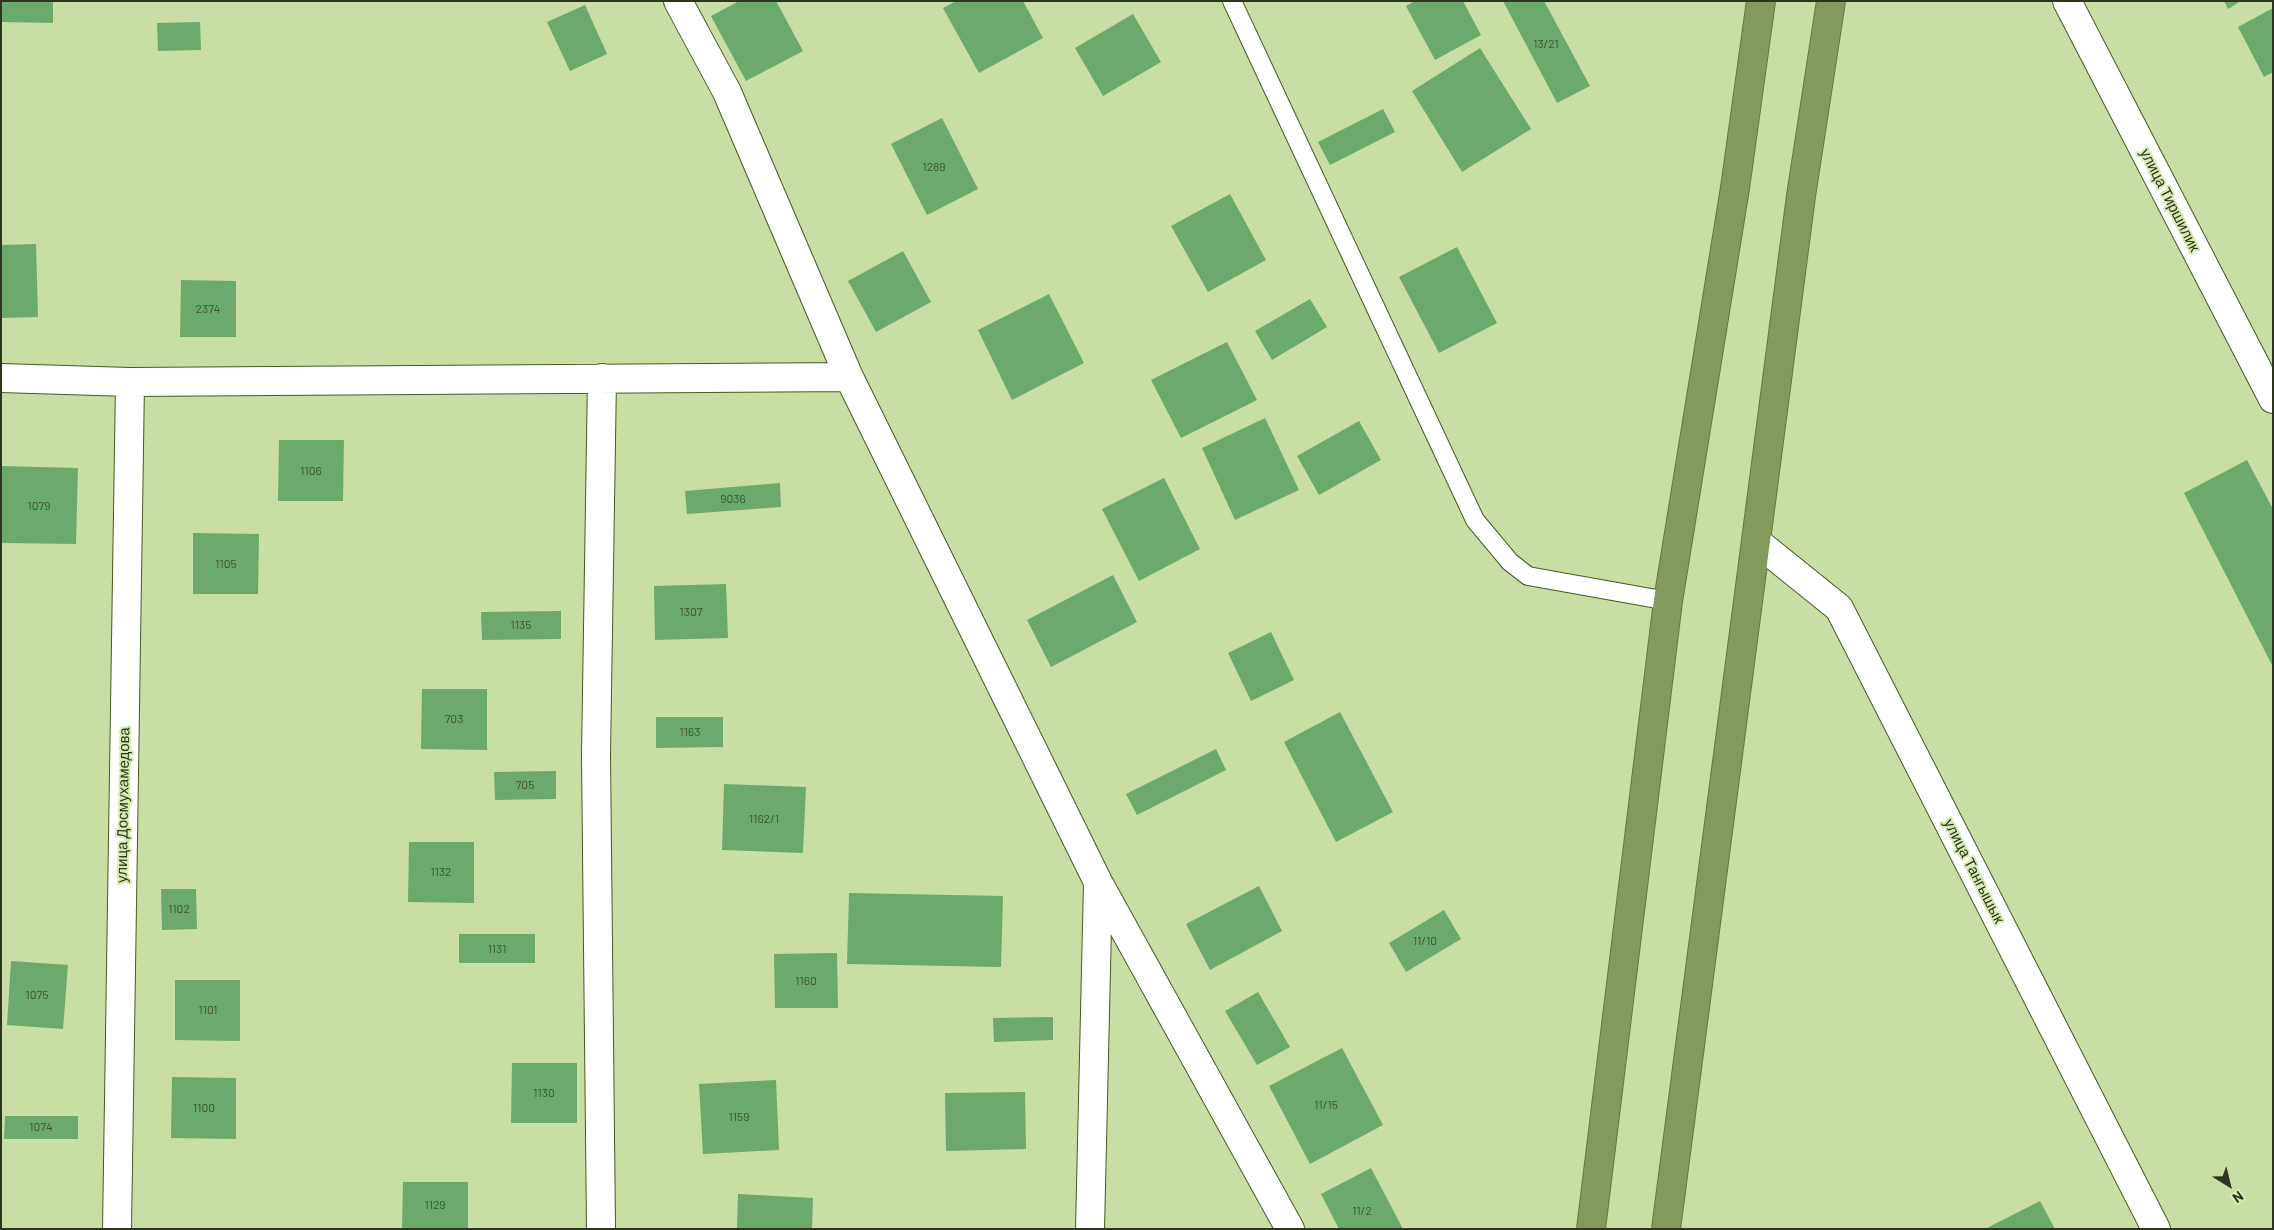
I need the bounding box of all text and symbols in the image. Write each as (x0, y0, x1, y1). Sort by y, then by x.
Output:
house number: 13/21 (1533, 37, 1559, 51)
street label: улица Тиршилик (2136, 145, 2204, 255)
house number: 1289 (922, 160, 946, 174)
house number: 2374 (196, 302, 220, 316)
house number: 1106 (300, 464, 322, 478)
house number: 9036 (720, 492, 746, 506)
house number: 1079 (28, 499, 50, 513)
house number: 1105 (215, 557, 237, 571)
house number: 1307 (680, 605, 702, 619)
house number: 1135 (511, 618, 531, 632)
house number: 703 (445, 712, 463, 726)
house number: 1163 (680, 725, 700, 739)
street label: улица Досмухамедова (113, 727, 133, 883)
house number: 705 (516, 778, 534, 792)
house number: 1162/1 (749, 812, 779, 826)
street label: улица Тангышык (1940, 816, 2008, 926)
house number: 1132 (430, 865, 452, 879)
house number: 1102 (168, 902, 190, 916)
house number: 11/10 (1413, 934, 1437, 948)
house number: 1131 (488, 942, 506, 956)
house number: 1160 (795, 974, 817, 988)
house number: 1075 (26, 988, 48, 1002)
house number: 1101 (198, 1003, 218, 1017)
house number: 1130 (533, 1086, 555, 1100)
house number: 11/15 (1314, 1098, 1338, 1112)
house number: 1100 (193, 1101, 215, 1115)
house number: 1159 (729, 1110, 749, 1124)
house number: 1074 (29, 1120, 53, 1134)
north arrow (2204, 1160, 2254, 1210)
text: N (2229, 1188, 2247, 1207)
house number: 1129 (424, 1198, 446, 1212)
house number: 11/2 (1352, 1204, 1372, 1218)

